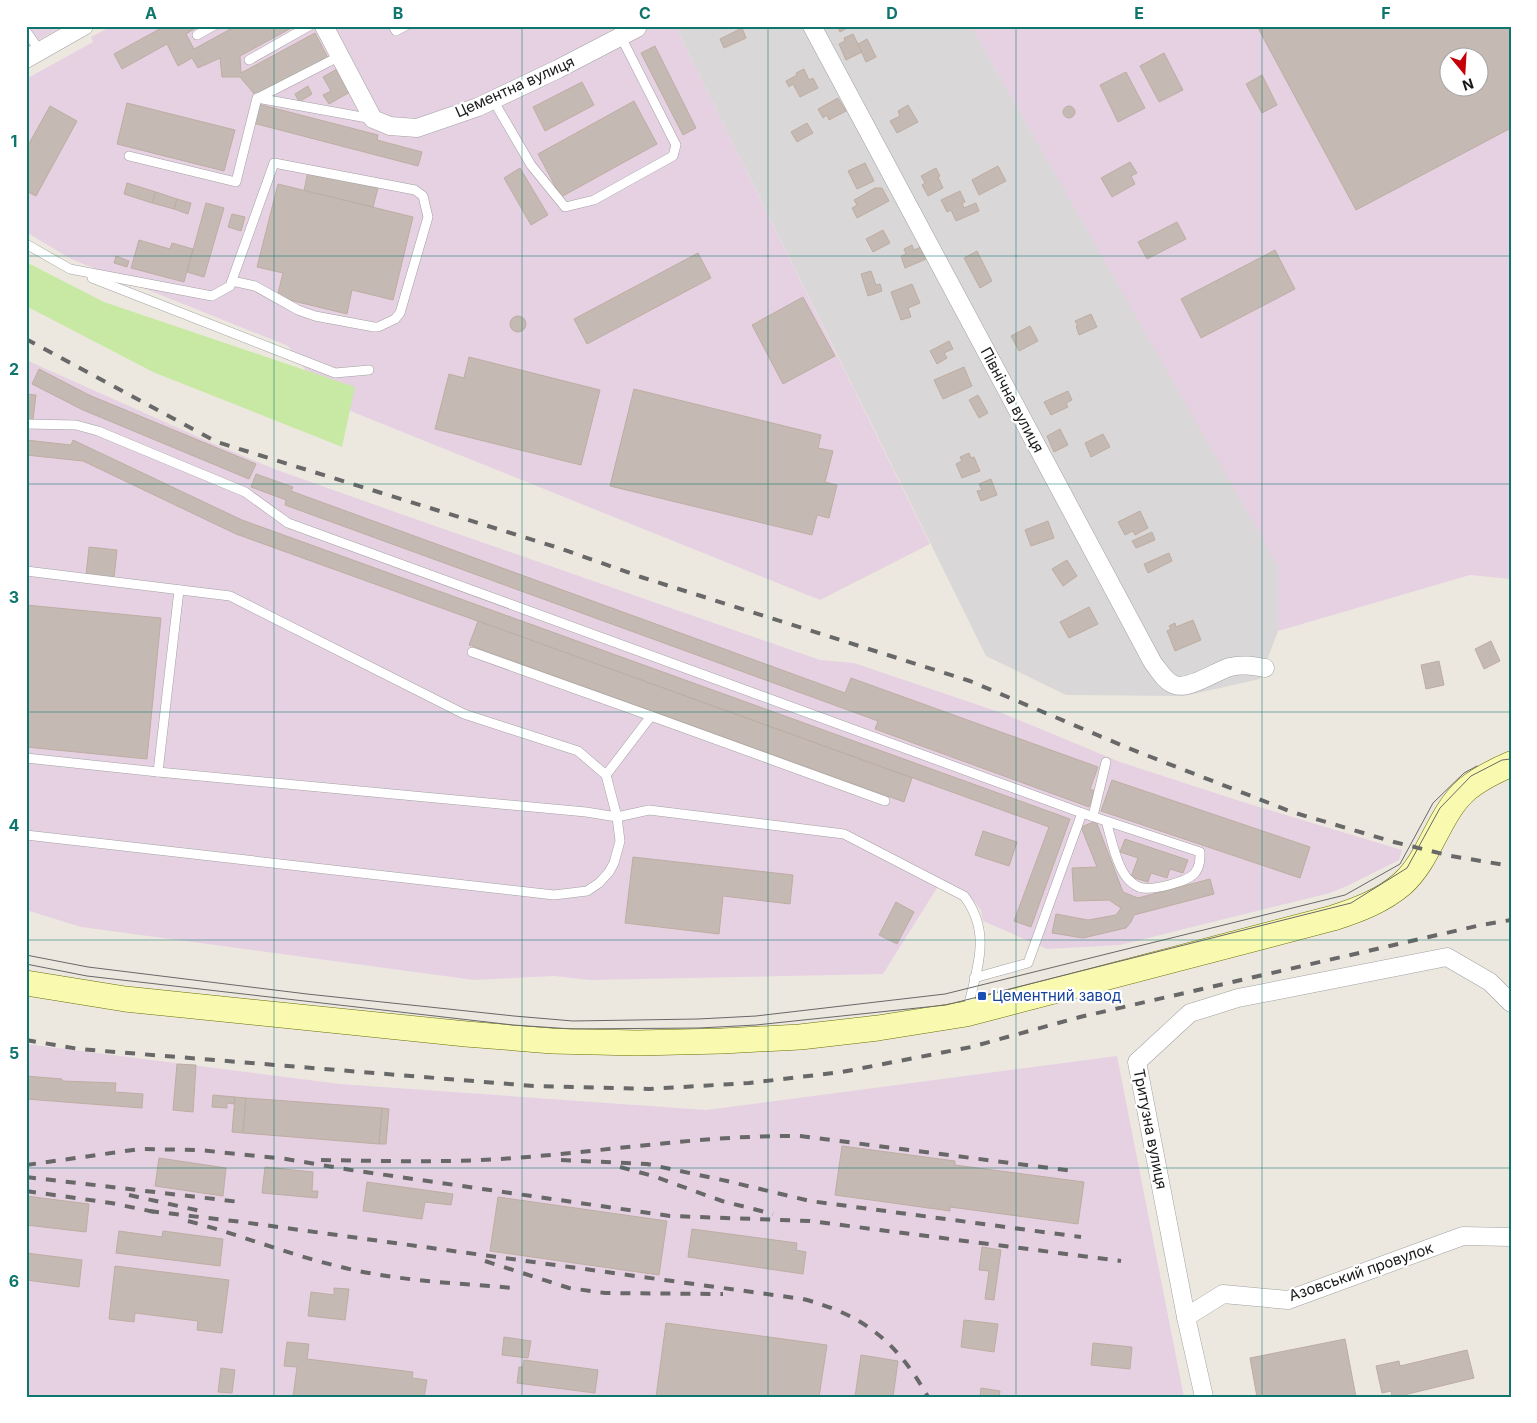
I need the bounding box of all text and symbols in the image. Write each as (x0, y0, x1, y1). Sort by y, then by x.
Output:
text: A (145, 3, 157, 23)
text: B (393, 3, 403, 23)
text: C (639, 3, 651, 23)
text: D (886, 3, 898, 23)
text: E (1134, 3, 1144, 23)
text: F (1381, 3, 1391, 23)
north arrow (1440, 48, 1490, 98)
street label: Цементна вулиця (452, 52, 577, 121)
text: N (1460, 75, 1476, 95)
text: 1 (11, 131, 17, 151)
street label: Північна вулиця (977, 344, 1048, 456)
text: 2 (9, 359, 19, 379)
text: 3 (9, 587, 19, 607)
text: 4 (9, 815, 20, 835)
place label: Цементний завод (992, 986, 1122, 1005)
marker: Цементний завод (976, 990, 988, 1002)
text: 5 (9, 1043, 19, 1063)
street label: Тритузна вулиця (1130, 1067, 1171, 1191)
street label: Азовський провулок (1286, 1238, 1435, 1305)
text: 6 (9, 1271, 19, 1291)

